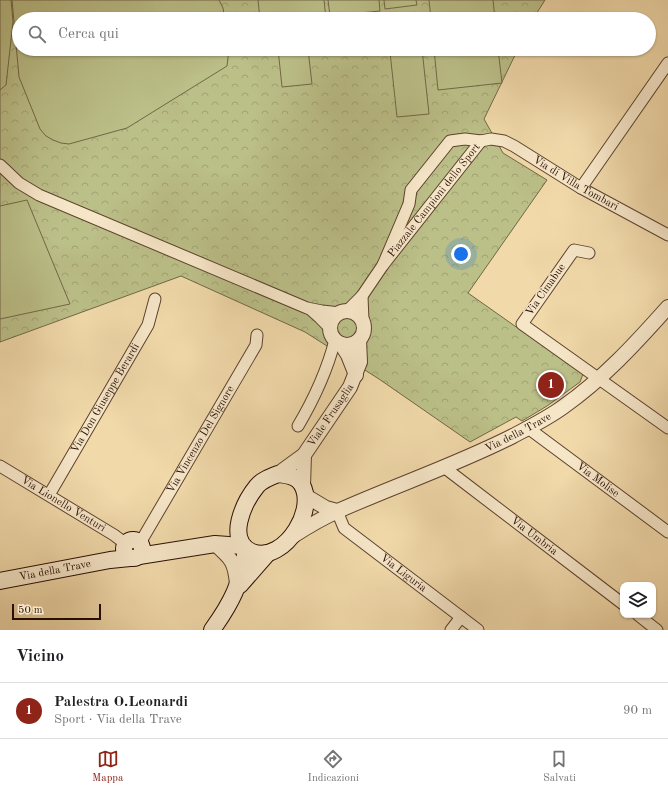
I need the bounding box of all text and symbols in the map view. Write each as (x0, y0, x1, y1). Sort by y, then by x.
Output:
search box (12, 12, 656, 56)
icon: search (26, 23, 48, 45)
text: Cerca qui (58, 27, 119, 42)
street label: Piazzale Campioni dello Sport (386, 141, 482, 259)
street label: Via di Villa Tombari (531, 154, 620, 213)
your location (451, 244, 471, 264)
street label: Via Cimabue (524, 262, 568, 318)
street label: Via Don Giuseppe Berardi (69, 342, 141, 455)
pin: 1 (538, 370, 564, 400)
street label: Viale Frusaglia (306, 382, 356, 449)
street label: Via Vincenzo Del Signore (165, 384, 236, 495)
street label: Via della Trave (483, 411, 553, 454)
street label: Via Molise (574, 461, 621, 499)
street label: Via Lionello Venturi (19, 475, 107, 534)
street label: Via Umbria (509, 515, 560, 558)
street label: Via Liguria (378, 552, 429, 594)
street label: Via della Trave (18, 558, 92, 583)
map controls (620, 582, 656, 618)
button: layers (620, 582, 656, 618)
scale bar (12, 602, 101, 621)
text: 50 m (18, 605, 43, 616)
text: Vicino (16, 648, 64, 665)
text: Palestra O.Leonardi (54, 695, 188, 710)
text: 1 (25, 704, 33, 717)
text: 90 m (623, 704, 652, 717)
text: Sport · Via della Trave (54, 713, 182, 726)
tab: Mappa (92, 748, 124, 786)
tab: Indicazioni (308, 748, 359, 786)
tab: Salvati (543, 748, 576, 786)

